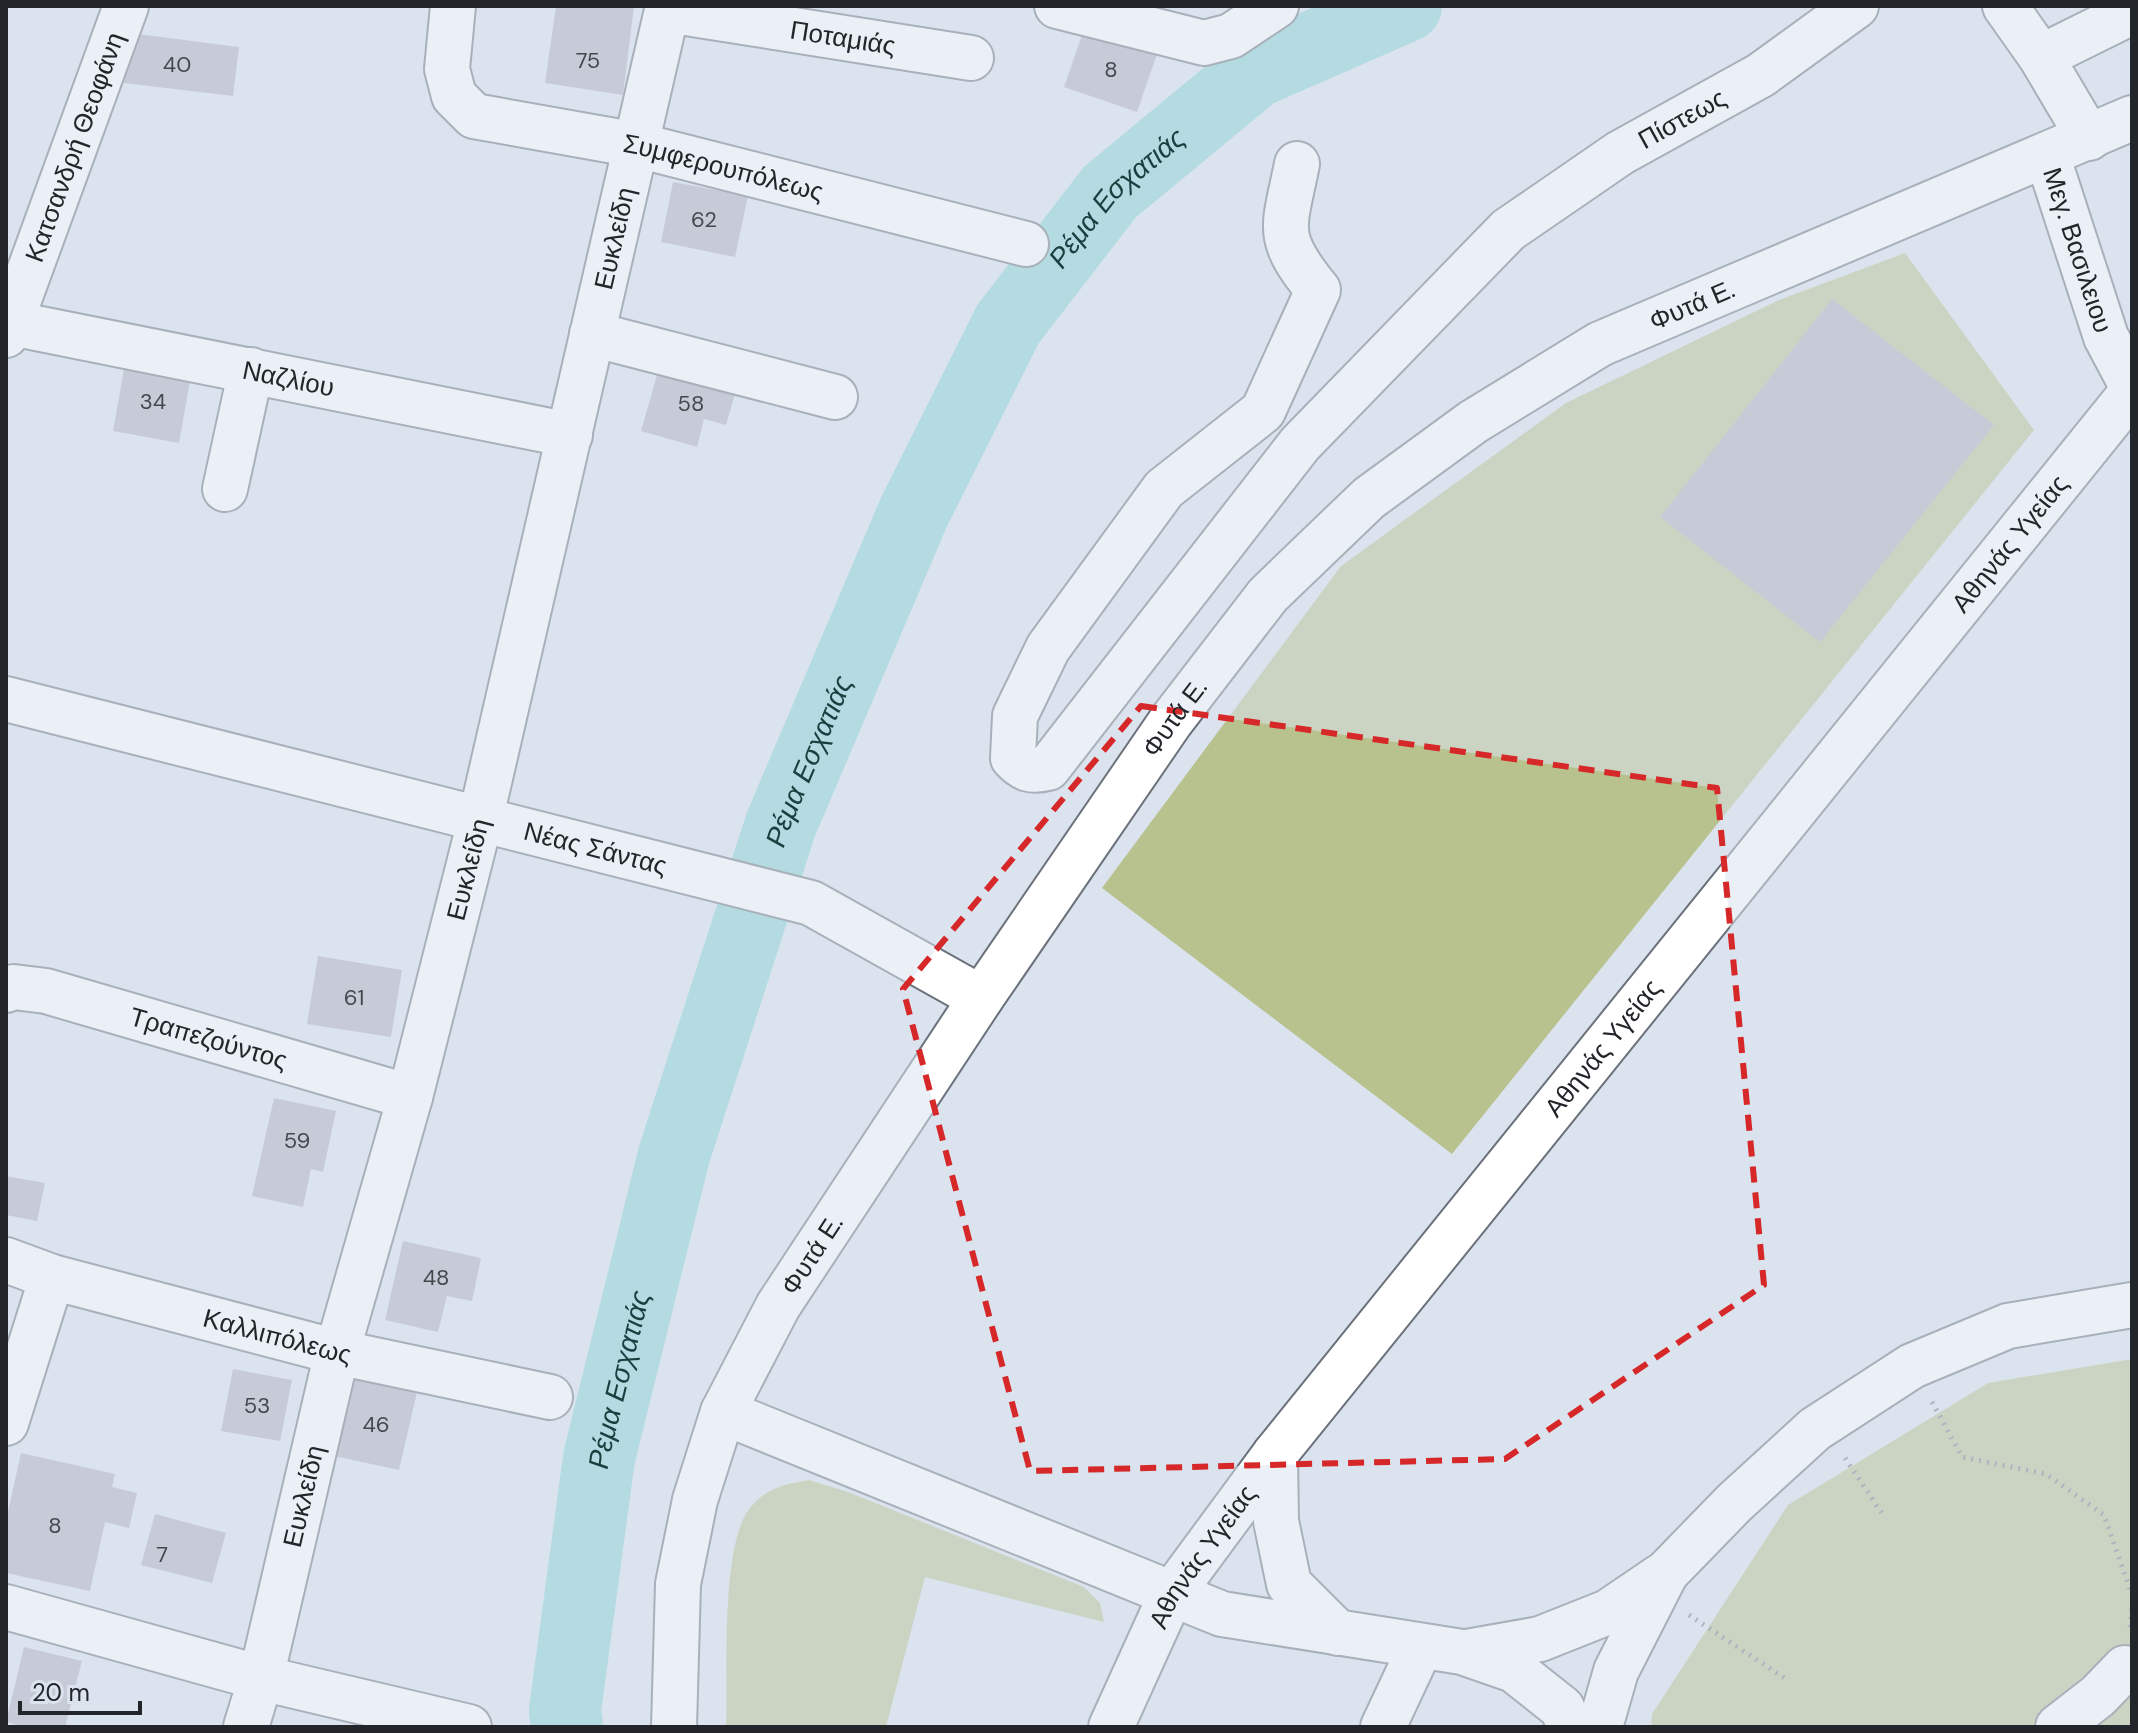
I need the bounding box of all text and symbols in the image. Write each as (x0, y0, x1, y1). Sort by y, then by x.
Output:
street label: Ποταμιάς (788, 13, 898, 63)
street label: Κατσανδρή Θεοφάνη (17, 27, 132, 267)
house number: 75 (576, 46, 600, 75)
house number: 40 (163, 50, 191, 79)
house number: 8 (1104, 55, 1118, 84)
street label: Πίστεως (1632, 81, 1732, 157)
water label: Ρέμα Εσχατιάς (1040, 119, 1193, 275)
street label: Συμφερουπόλεως (621, 126, 827, 209)
street label: Μεγ. Βασιλειου (2035, 163, 2120, 337)
street label: Ευκλείδη (586, 184, 643, 293)
house number: 62 (691, 205, 717, 234)
street label: Φυτά Ε. (1644, 272, 1740, 338)
street label: Ναζλίου (240, 353, 337, 404)
house number: 34 (140, 387, 166, 416)
house number: 58 (678, 389, 704, 418)
street label: Αθηνάς Υγείας (1944, 468, 2076, 620)
water label: Ρέμα Εσχατιάς (756, 669, 861, 851)
street label: Φυτά Ε. (1134, 672, 1215, 764)
street label: Νέας Σάντας (520, 814, 671, 883)
street label: Ευκλείδη (438, 815, 497, 924)
street label: Αθηνάς Υγείας (1537, 972, 1669, 1124)
house number: 61 (344, 983, 364, 1012)
street label: Τραπεζούντος (126, 999, 291, 1077)
house number: 59 (284, 1126, 310, 1155)
street label: Φυτά Ε. (773, 1208, 851, 1301)
house number: 48 (423, 1263, 449, 1292)
water label: Ρέμα Εσχατιάς (579, 1286, 658, 1471)
street label: Καλλιπόλεως (199, 1300, 354, 1372)
house number: 53 (244, 1391, 270, 1420)
house number: 46 (362, 1410, 390, 1439)
street label: Ευκλείδη (275, 1442, 332, 1551)
street label: Αθηνάς Υγείας (1141, 1478, 1264, 1634)
house number: 8 (48, 1511, 62, 1540)
house number: 7 (156, 1540, 168, 1569)
scale bar (20, 1665, 140, 1715)
text: 20 m (32, 1677, 90, 1708)

